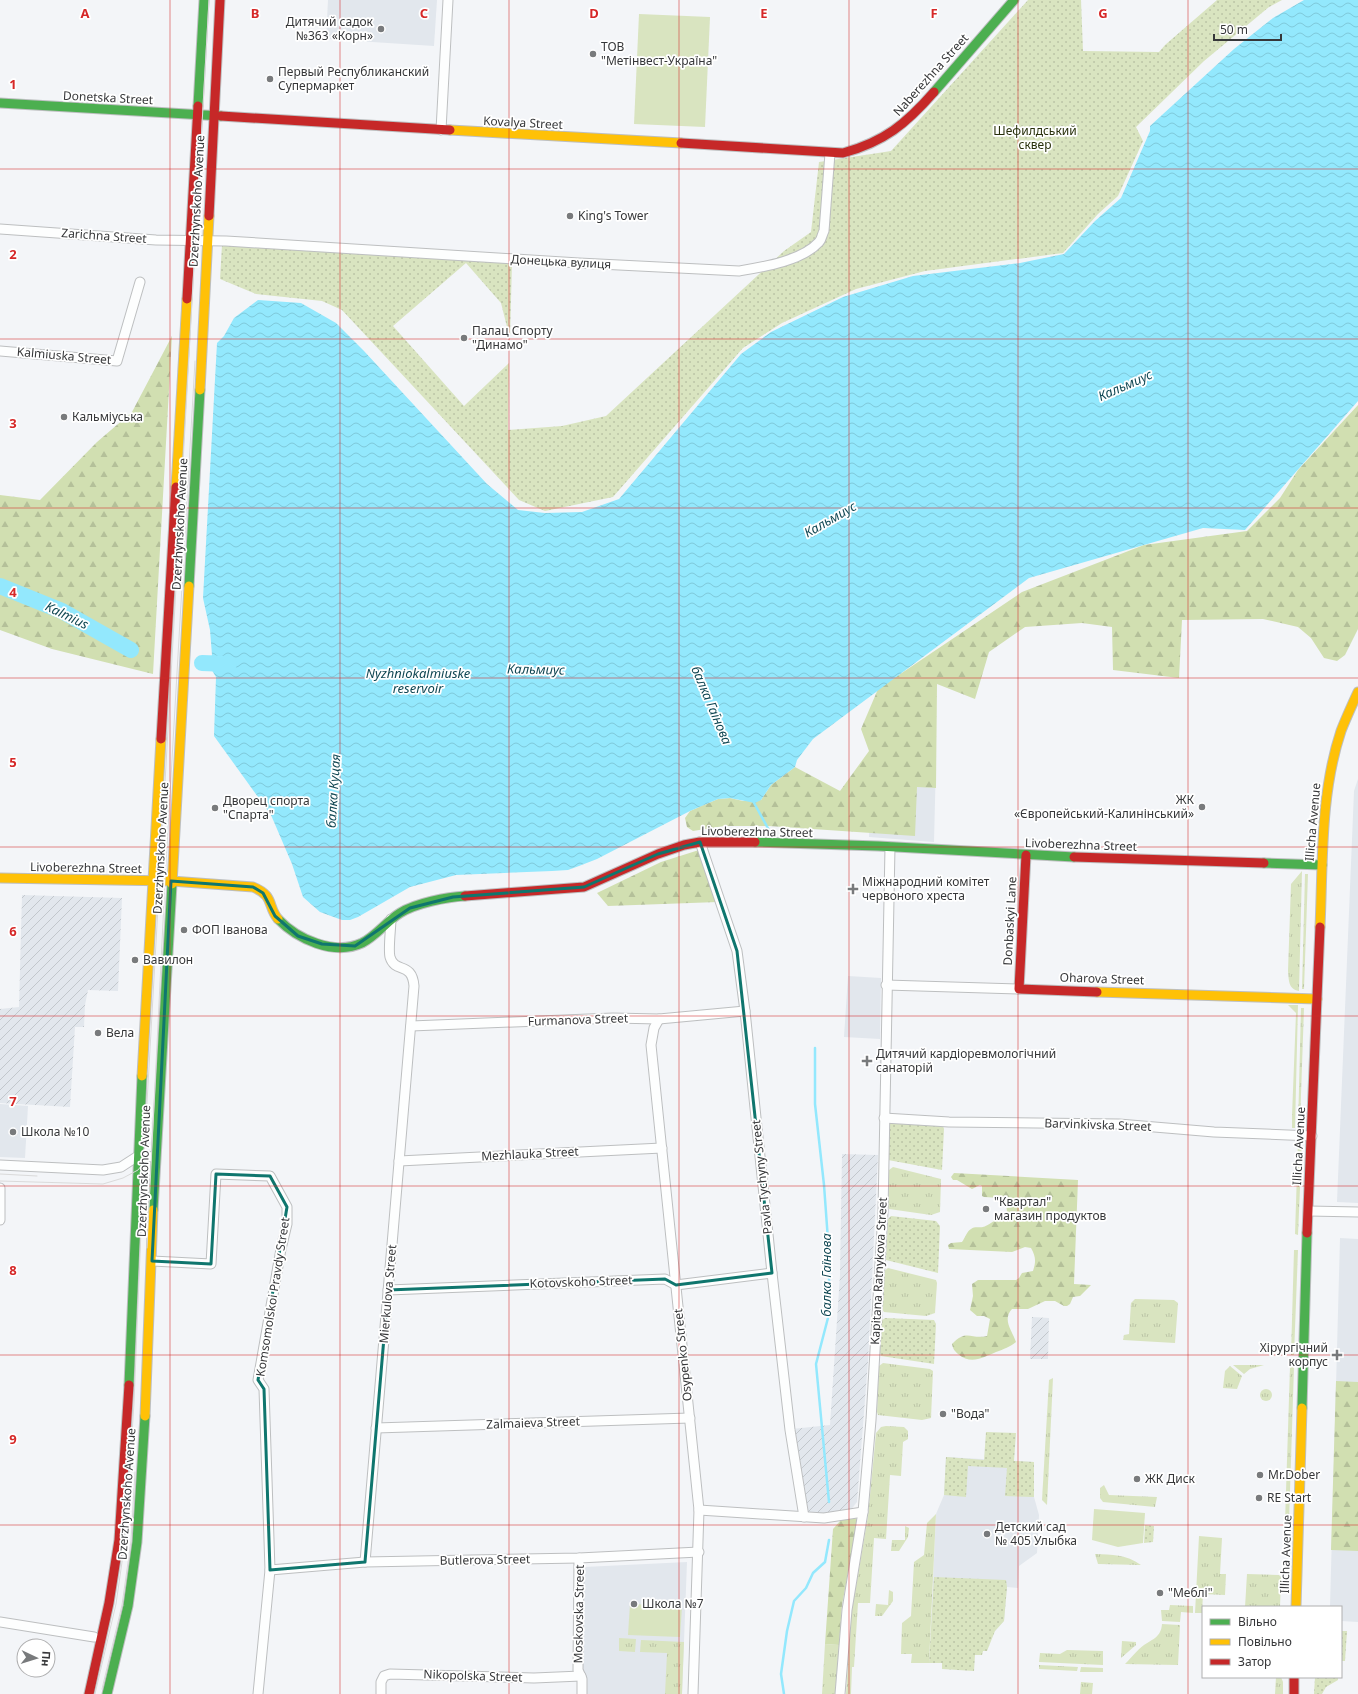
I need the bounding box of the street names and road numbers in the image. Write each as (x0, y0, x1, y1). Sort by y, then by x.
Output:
street label: Naberezhna Street (889, 29, 973, 119)
street label: Donetska Street (63, 87, 154, 108)
street label: Kovalya Street (483, 112, 564, 133)
street label: Dzerzhynskoho Avenue (185, 134, 208, 267)
street label: Zarichna Street (61, 224, 148, 247)
street label: Донецька вулиця (510, 250, 612, 273)
street label: Kalmiuska Street (16, 343, 113, 368)
street label: Dzerzhynskoho Avenue (168, 457, 191, 590)
street label: Dzerzhynskoho Avenue (149, 781, 172, 914)
street label: Illicha Avenue (1301, 782, 1324, 862)
street label: Livoberezhna Street (701, 822, 814, 841)
street label: Livoberezhna Street (1025, 834, 1138, 855)
street label: Livoberezhna Street (30, 858, 143, 877)
street label: Donbaskyi Lane (999, 876, 1020, 966)
street label: Oharova Street (1059, 969, 1145, 988)
street label: Furmanova Street (527, 1009, 629, 1030)
street label: Dzerzhynskoho Avenue (133, 1104, 154, 1237)
street label: Illicha Avenue (1288, 1106, 1309, 1186)
street label: Barvinkivska Street (1044, 1114, 1153, 1135)
street label: Pavla Tychyny Street (747, 1118, 776, 1235)
street label: Mezhlauka Street (481, 1142, 580, 1165)
street label: Kapitana Ratnykova Street (866, 1196, 891, 1345)
street label: Komsomolskoi Pravdy Street (252, 1215, 294, 1378)
street label: Mierkulova Street (375, 1243, 400, 1344)
street label: Kotovskoho Street (529, 1271, 633, 1292)
street label: Osypenko Street (669, 1307, 696, 1402)
street label: Zalmaieva Street (486, 1412, 581, 1433)
street label: Dzerzhynskoho Avenue (113, 1427, 140, 1560)
street label: Illicha Avenue (1276, 1514, 1295, 1594)
street label: Butlerova Street (440, 1550, 531, 1569)
street label: Moskovska Street (569, 1564, 588, 1664)
street label: Nikopolska Street (423, 1665, 524, 1686)

